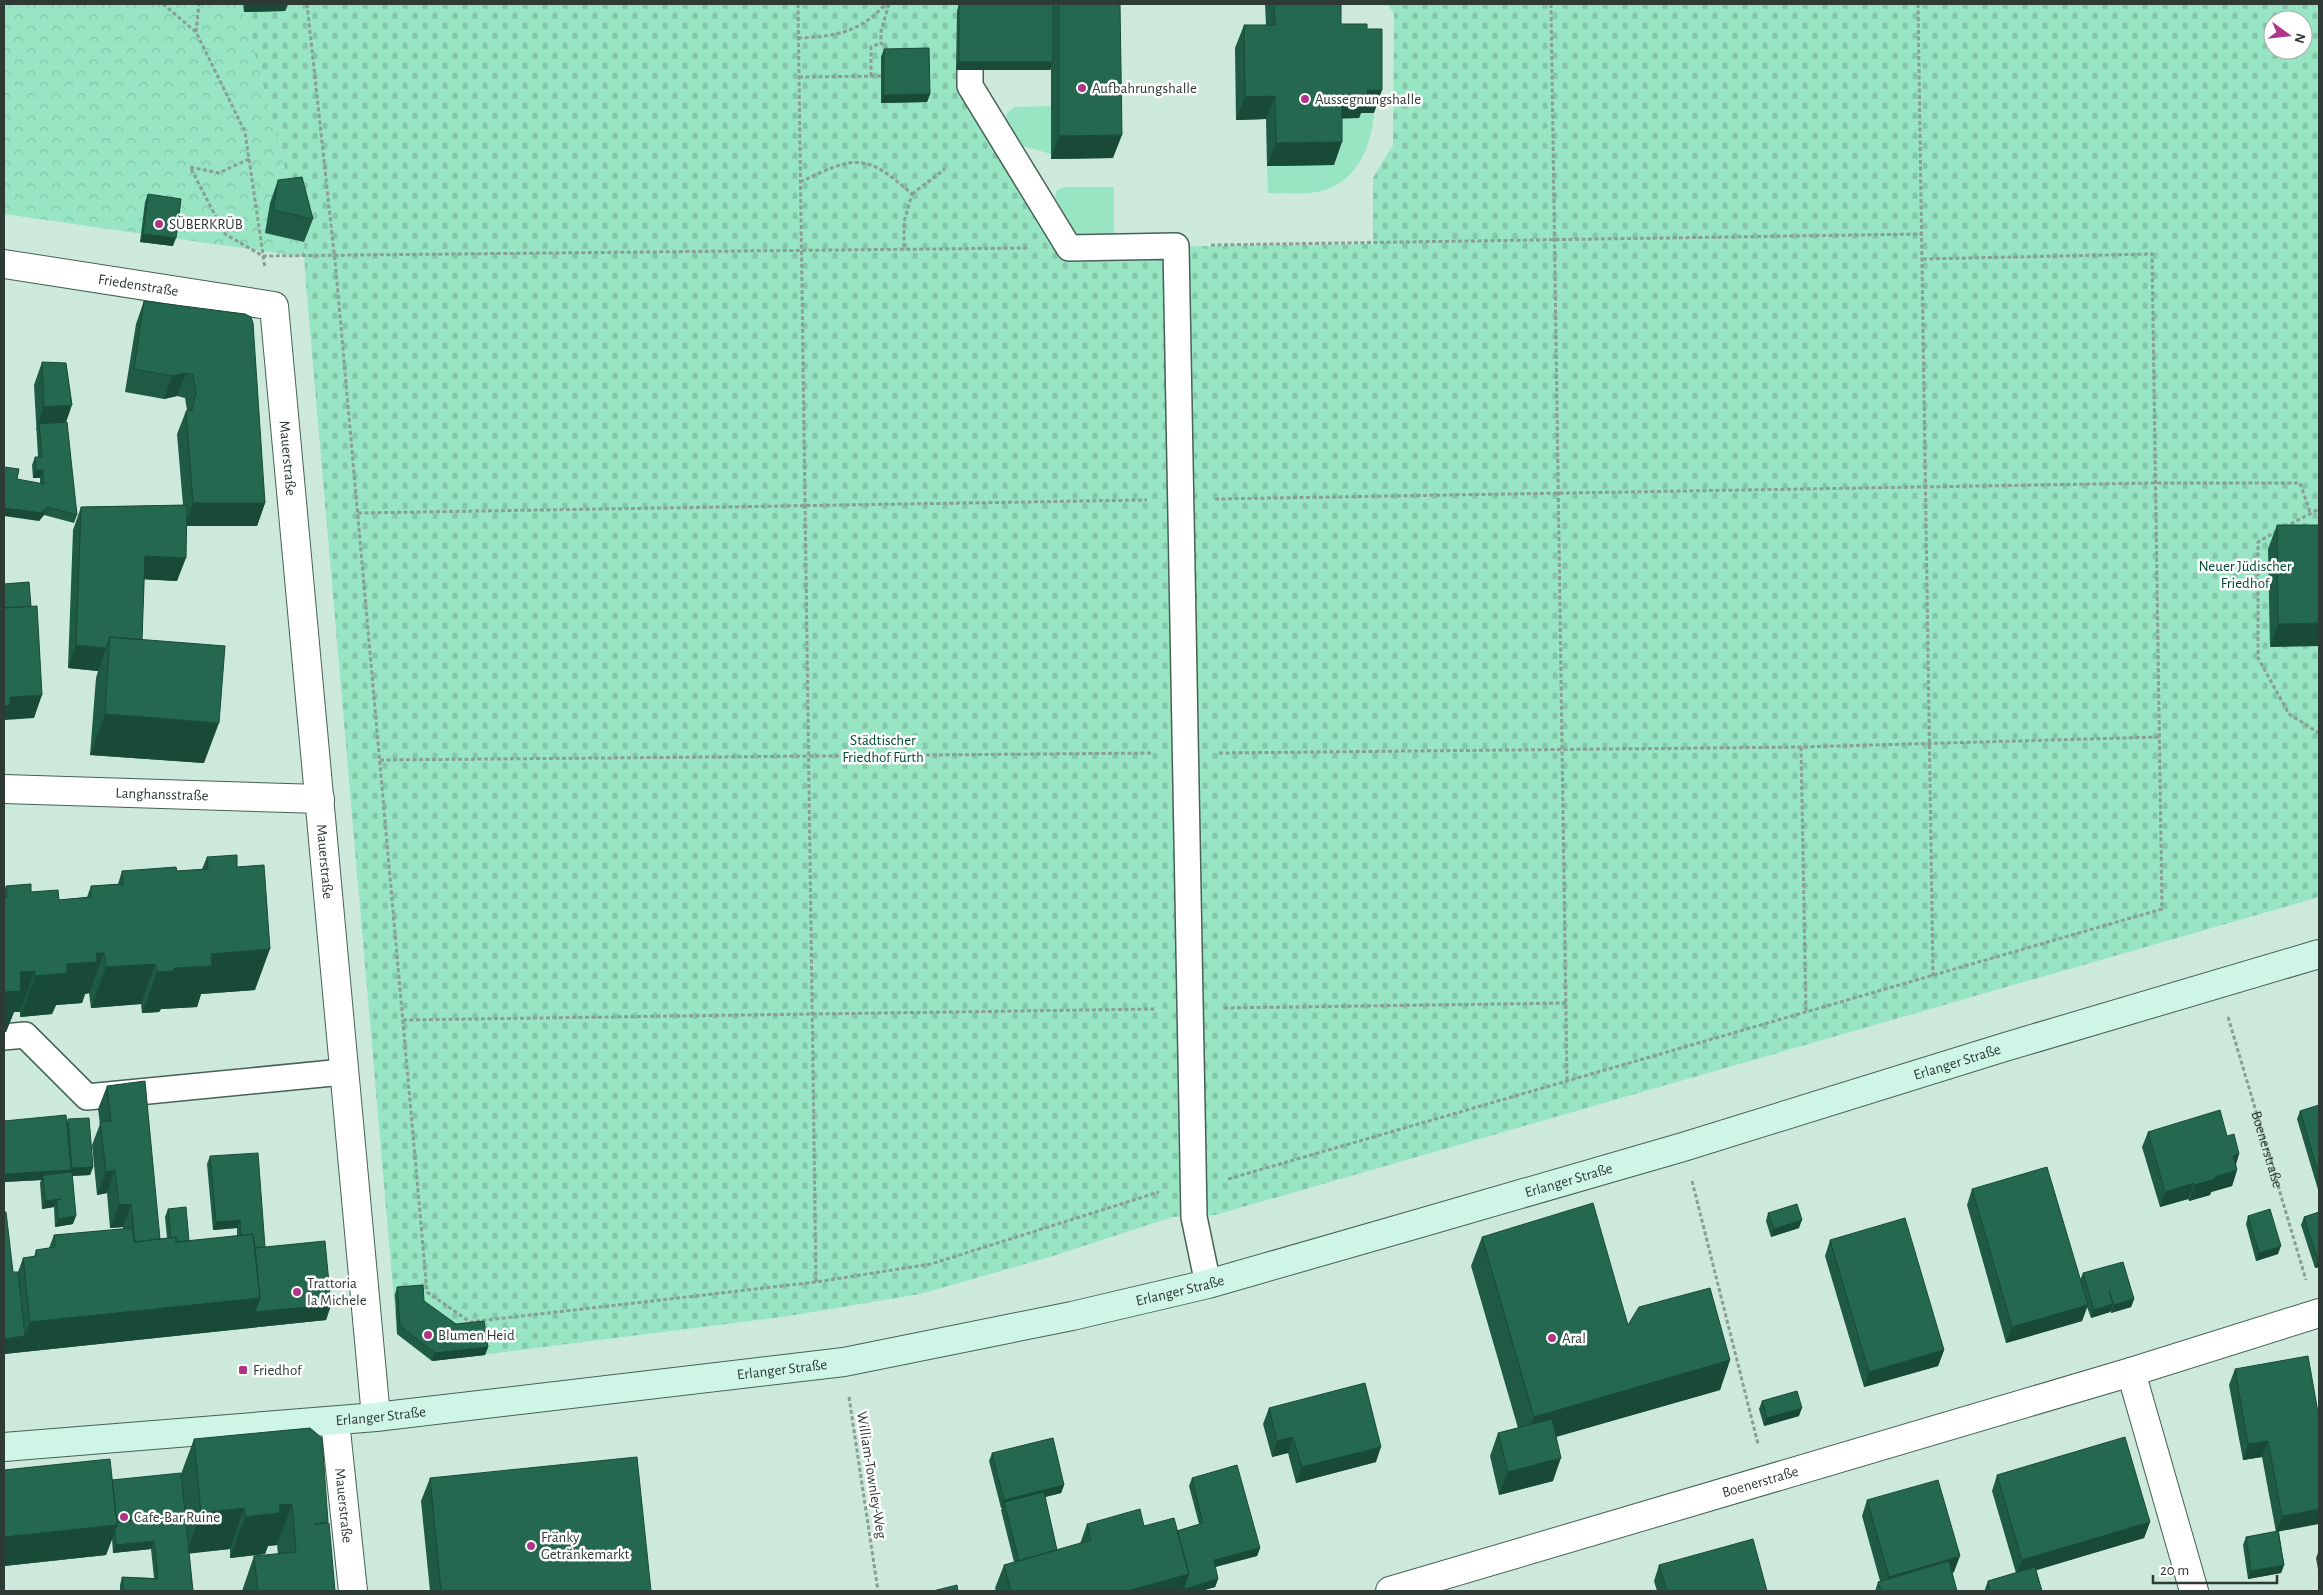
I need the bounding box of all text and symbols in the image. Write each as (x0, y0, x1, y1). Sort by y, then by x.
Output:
north arrow (2263, 10, 2313, 60)
text: N (2292, 32, 2308, 45)
place label: Aufbahrungshalle (1092, 81, 1197, 96)
marker: Aufbahrungshalle (1076, 82, 1088, 94)
place label: Aussegnungshalle (1315, 92, 1421, 107)
marker: Aussegnungshalle (1299, 93, 1311, 105)
place label: SÜBERKRÜB (169, 215, 243, 232)
marker: SÜBERKRÜB (153, 218, 165, 230)
street label: Friedenstraße (97, 272, 180, 299)
street label: Mauerstraße (277, 420, 298, 496)
park label: Neuer Jüdischer Friedhof (2198, 559, 2292, 591)
park label: Städtischer Friedhof Fürth (842, 733, 924, 765)
street label: Langhansstraße (115, 786, 209, 803)
street label: Mauerstraße (314, 823, 335, 900)
street label: Erlanger Straße (1912, 1042, 2003, 1083)
street label: Boenerstraße (2248, 1109, 2285, 1190)
street label: Erlanger Straße (1523, 1161, 1614, 1200)
street label: Erlanger Straße (1134, 1273, 1226, 1309)
place label: Trattoria la Michele (307, 1276, 367, 1308)
marker: Trattoria la Michele (291, 1286, 303, 1298)
place label: Blumen Heid (438, 1328, 515, 1343)
marker: Blumen Heid (422, 1329, 434, 1341)
place label: Aral (1562, 1331, 1586, 1346)
marker: Aral (1546, 1332, 1558, 1344)
street label: Erlanger Straße (736, 1357, 828, 1383)
place label: Friedhof (253, 1363, 303, 1378)
marker: Friedhof (237, 1364, 249, 1376)
street label: Erlanger Straße (335, 1404, 427, 1428)
street label: William-Townley-Weg (854, 1410, 889, 1540)
street label: Boenerstraße (1720, 1464, 1800, 1500)
street label: Mauerstraße (332, 1467, 355, 1544)
place label: Cafe-Bar Ruine (134, 1510, 220, 1525)
marker: Cafe-Bar Ruine (118, 1511, 130, 1523)
place label: Fränky Getränkemarkt (541, 1530, 630, 1562)
marker: Fränky Getränkemarkt (525, 1540, 537, 1552)
scale bar (2153, 1552, 2277, 1584)
text: 20 m (2160, 1563, 2189, 1578)

